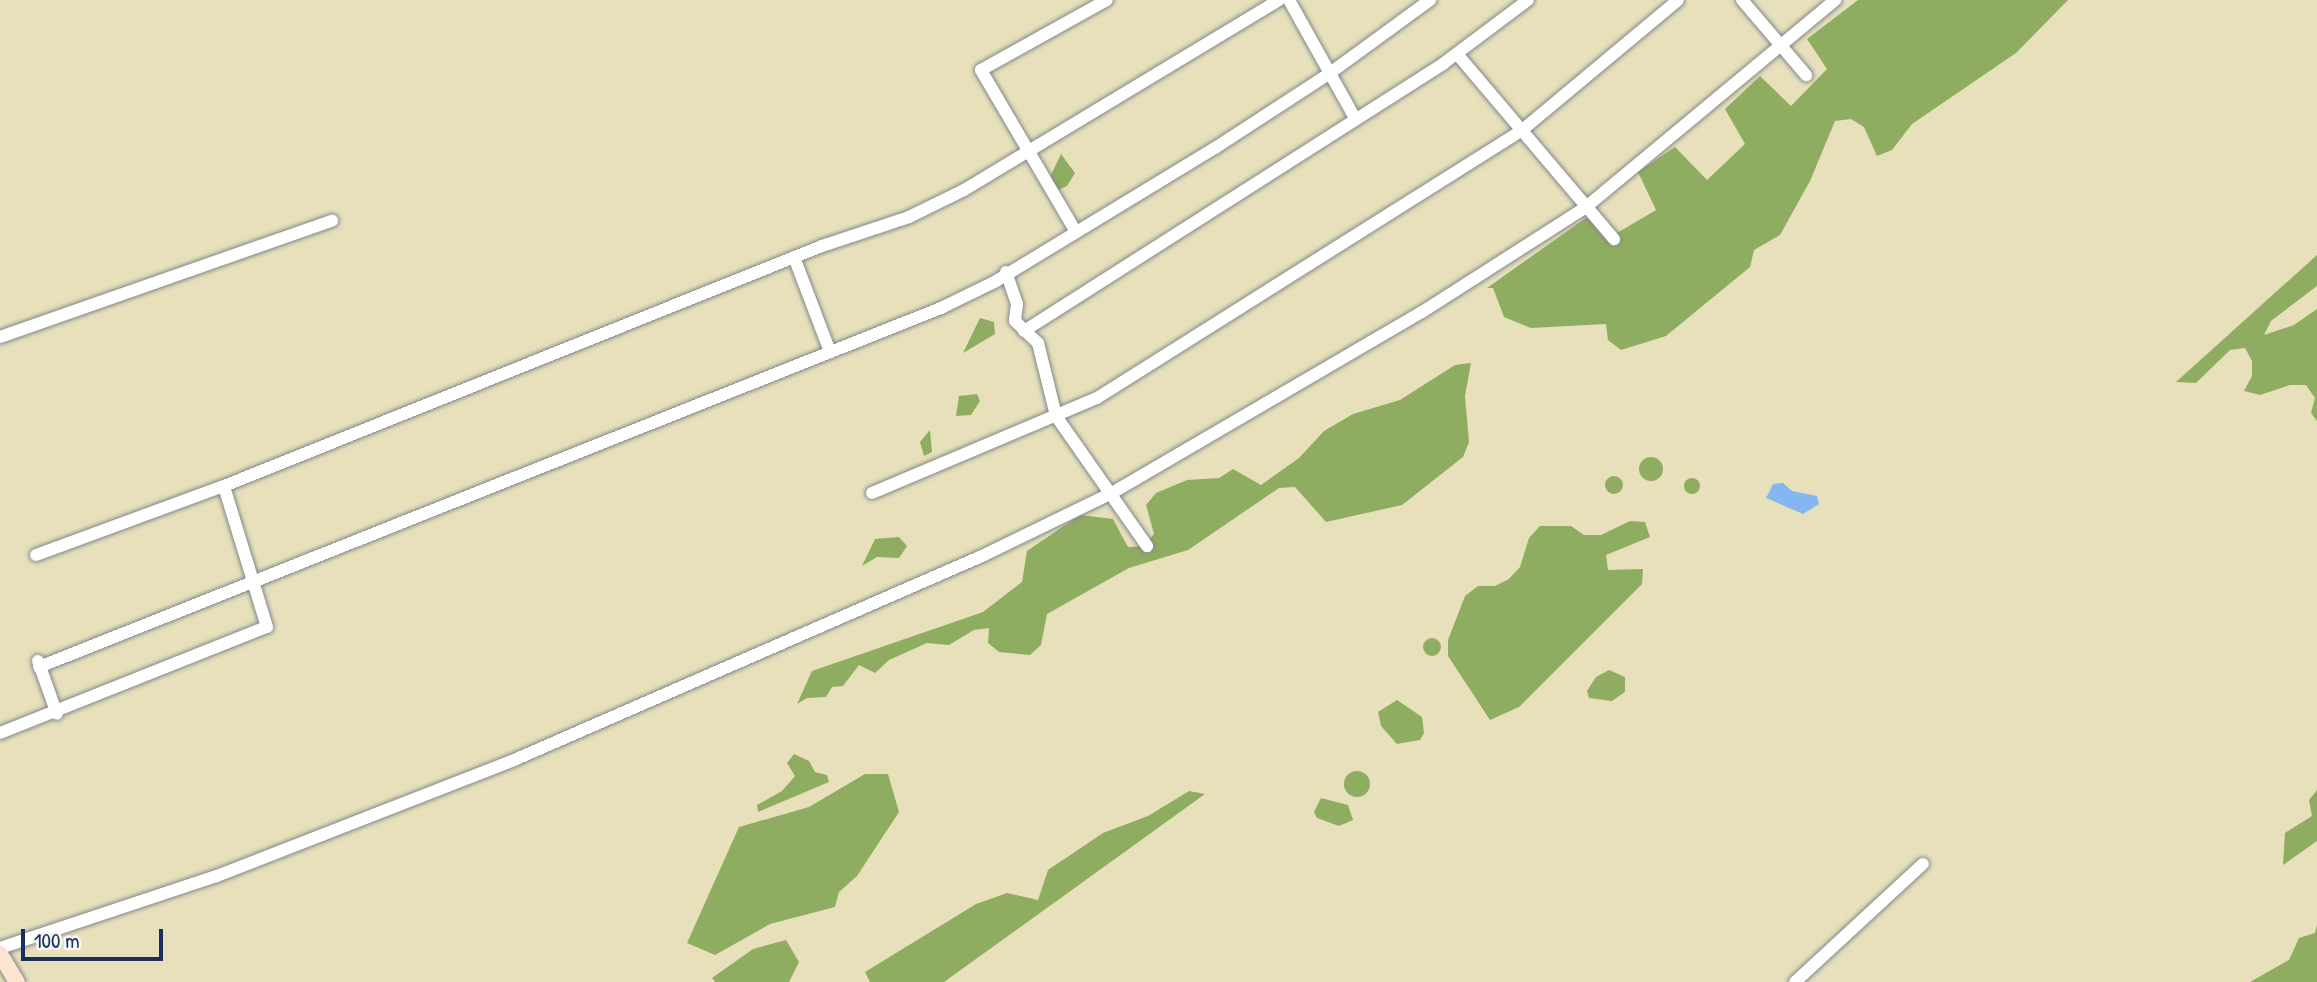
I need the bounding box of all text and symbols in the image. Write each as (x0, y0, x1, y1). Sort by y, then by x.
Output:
scale bar (24, 916, 166, 960)
text: 100 m (34, 926, 80, 955)

